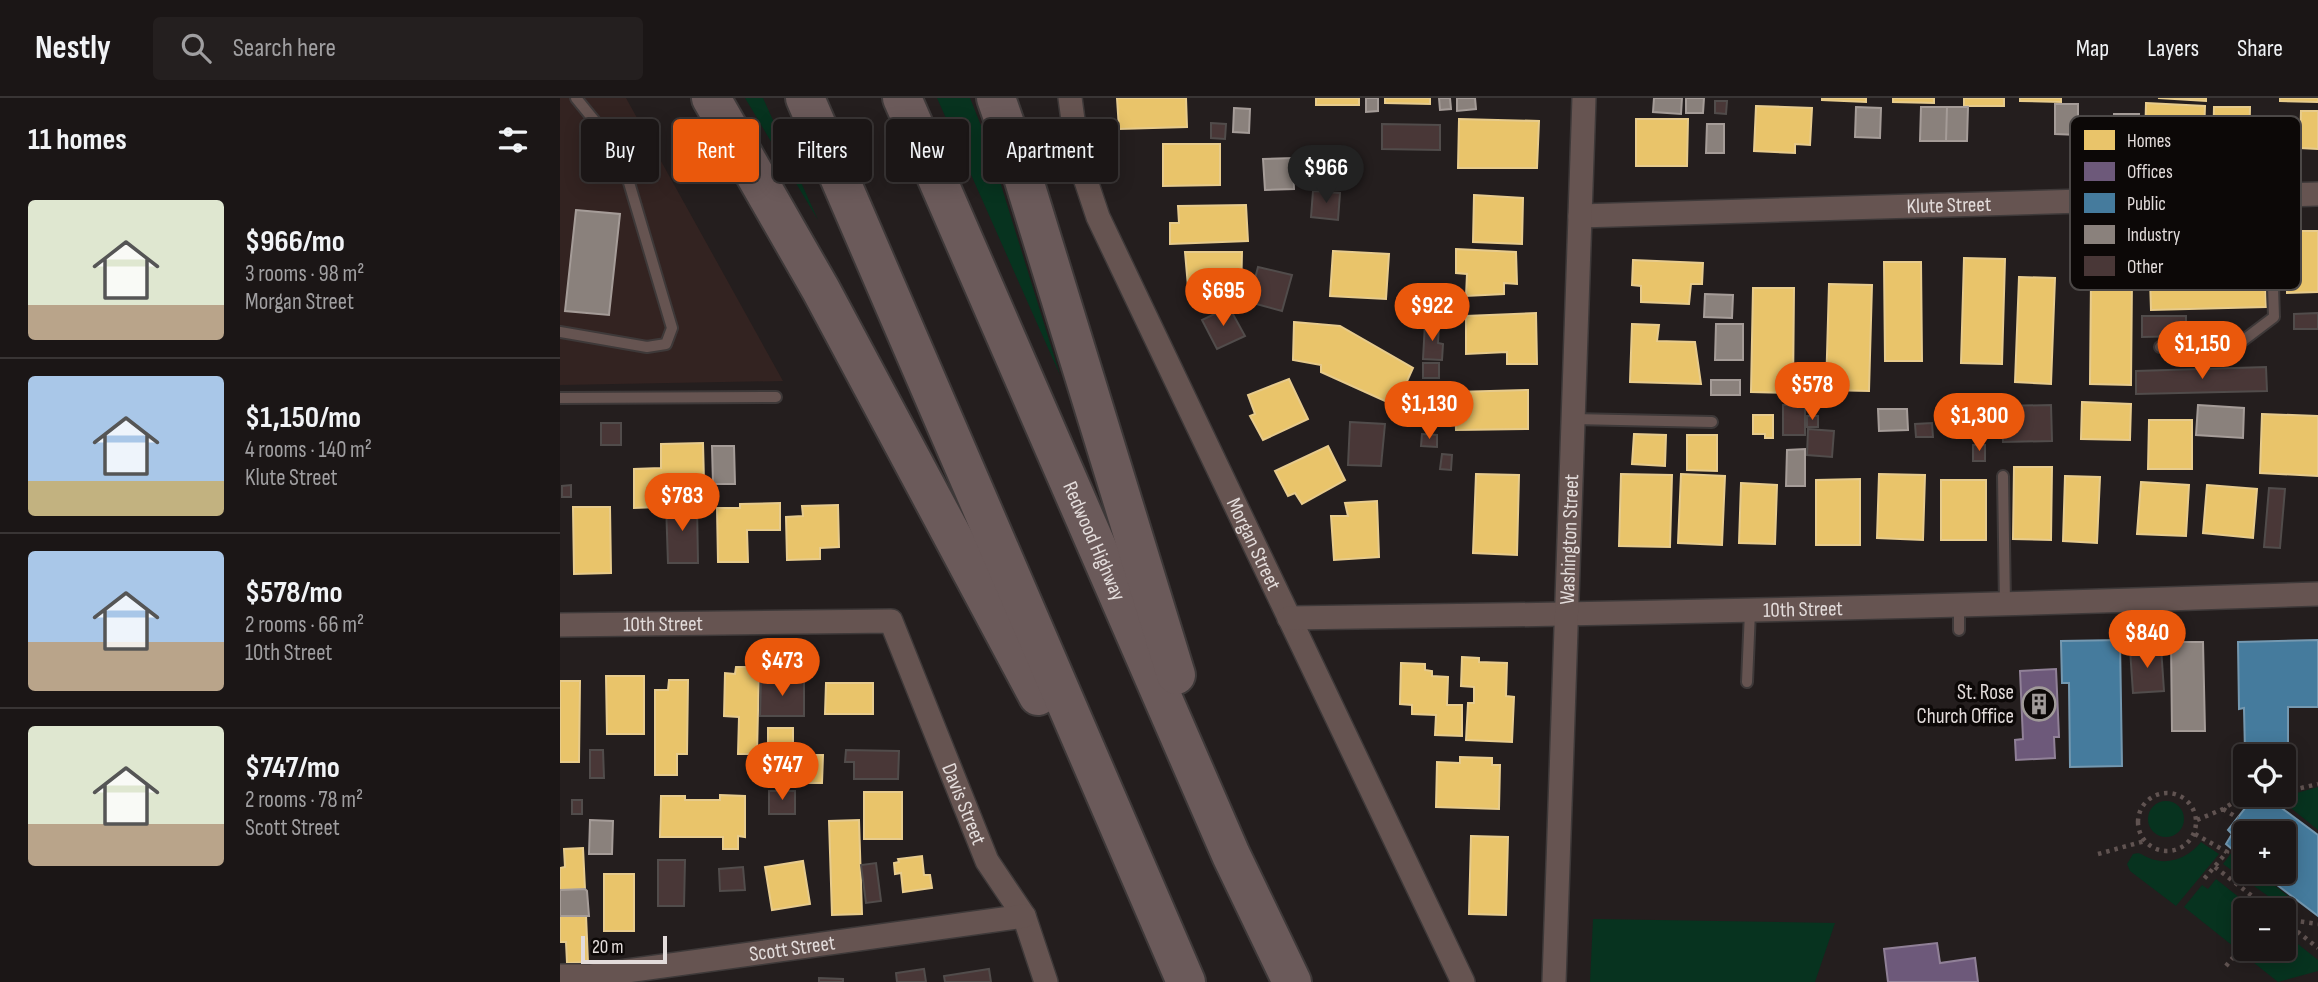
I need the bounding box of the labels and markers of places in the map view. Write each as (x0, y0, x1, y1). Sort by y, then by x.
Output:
pin: $966 (1285, 146, 1367, 205)
pin: $695 (1182, 268, 1264, 328)
pin: $922 (1391, 284, 1473, 343)
pin: $1,150 (2145, 322, 2259, 381)
pin: $578 (1771, 362, 1853, 422)
pin: $1,130 (1372, 382, 1486, 441)
pin: $1,300 (1922, 394, 2036, 453)
pin: $783 (641, 474, 723, 533)
pin: $840 (2106, 610, 2188, 670)
pin: $473 (741, 638, 823, 698)
place label: St. Rose Church Office (1917, 680, 2014, 729)
building icon: St. Rose Church Office (2020, 685, 2058, 723)
pin: $747 (741, 742, 823, 802)

